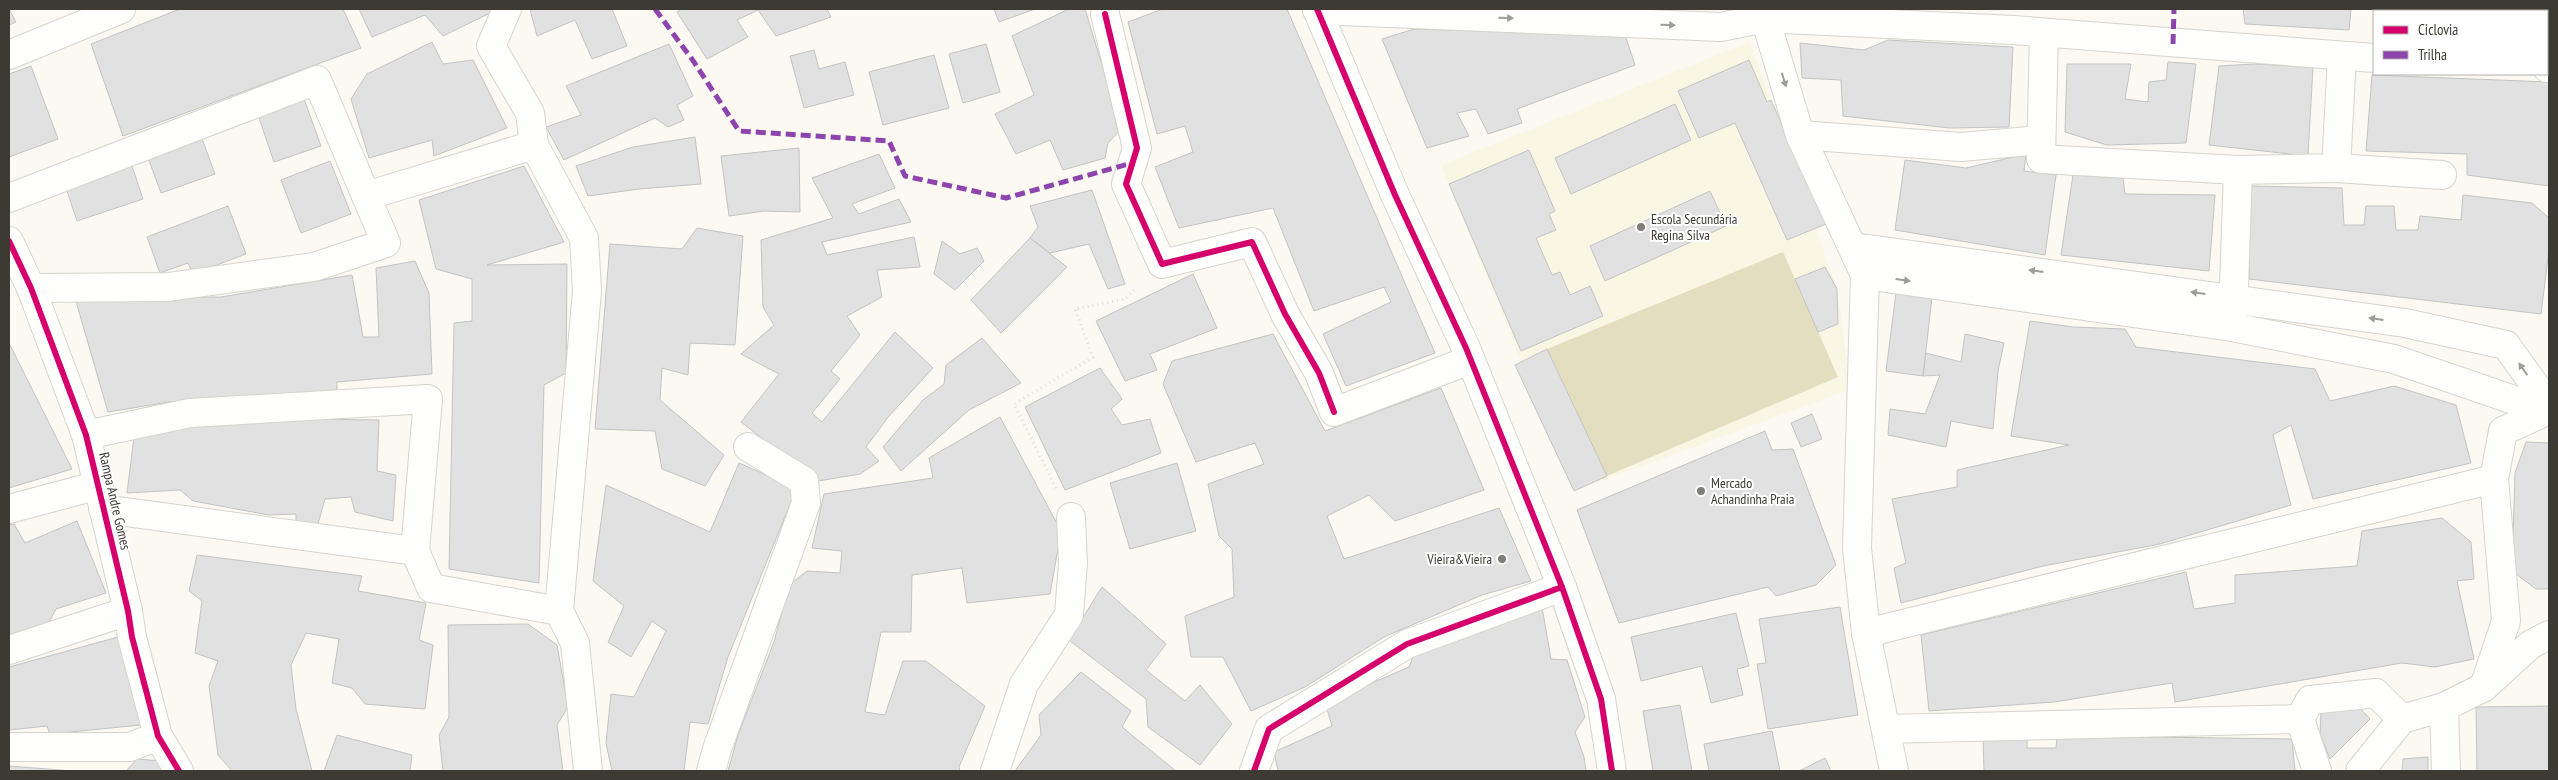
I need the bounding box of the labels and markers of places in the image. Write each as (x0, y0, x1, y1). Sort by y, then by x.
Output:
place label: Escola Secundária Regina Silva (1651, 210, 1737, 244)
marker: Escola Secundária Regina Silva (1635, 221, 1647, 233)
place label: Mercado Achandinha Praia (1711, 474, 1794, 508)
marker: Mercado Achandinha Praia (1695, 485, 1707, 497)
place label: Vieira&Vieira (1426, 550, 1492, 568)
marker: Vieira&Vieira (1496, 553, 1508, 565)

